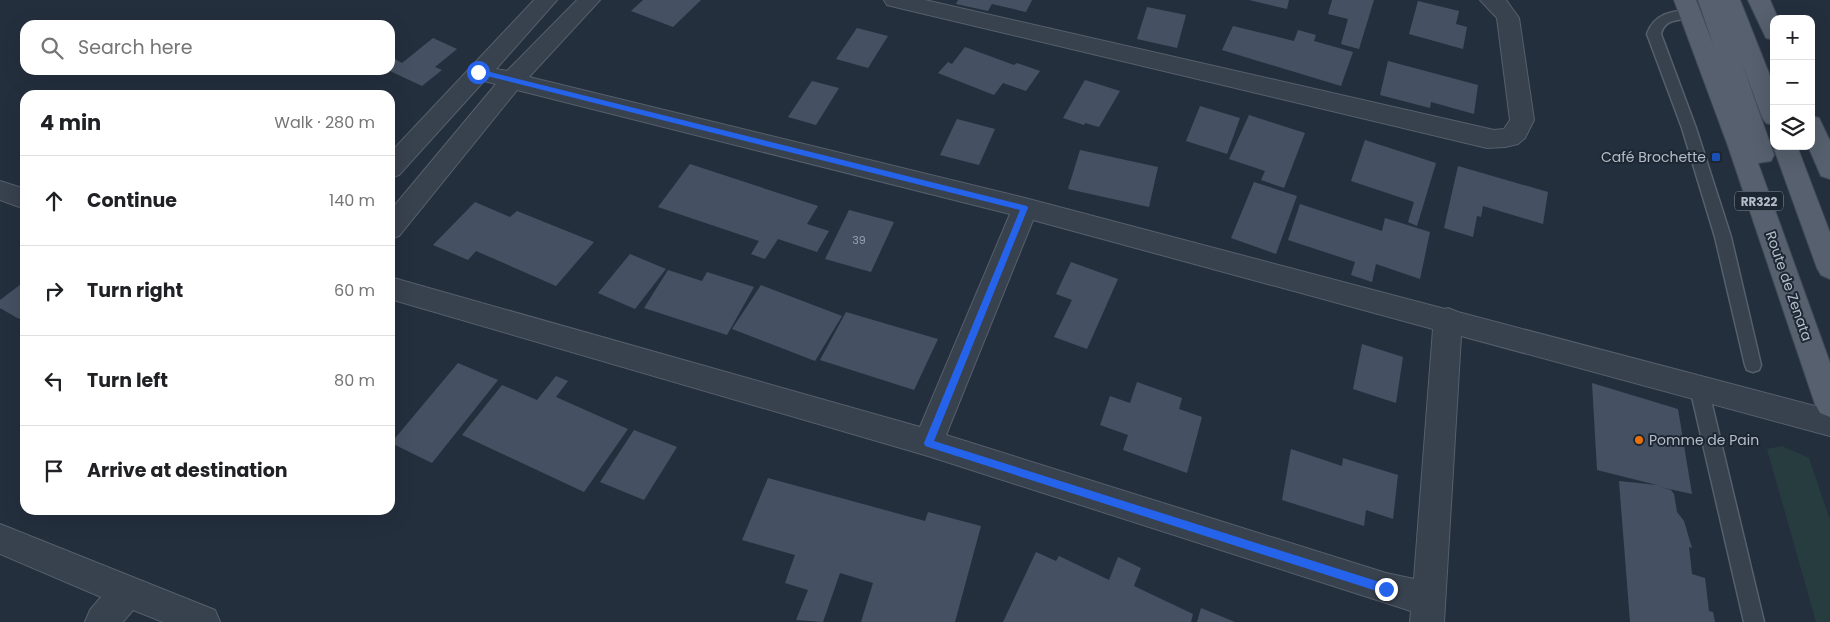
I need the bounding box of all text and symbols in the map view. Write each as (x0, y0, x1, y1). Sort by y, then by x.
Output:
map controls (1770, 15, 1815, 150)
button: + (1770, 15, 1815, 60)
search box (20, 20, 395, 75)
icon: search (38, 34, 66, 62)
text: Search here (78, 34, 192, 61)
button: − (1770, 60, 1815, 105)
route start (467, 61, 490, 84)
button: layers (1770, 105, 1815, 150)
text: 4 min (40, 108, 101, 137)
text: Walk · 280 m (274, 111, 375, 134)
place label: Café Brochette (1601, 147, 1706, 167)
marker: Café Brochette (1710, 151, 1722, 163)
icon: ahead (40, 187, 68, 215)
text: Continue (87, 187, 177, 214)
text: 140 m (329, 189, 375, 212)
road number: RR322 (1735, 192, 1783, 210)
street label: Route de Zenata (1761, 228, 1817, 344)
house number: 39 (852, 232, 866, 248)
icon: right (40, 277, 68, 305)
text: Turn right (87, 277, 183, 304)
text: 60 m (334, 279, 375, 302)
icon: left (40, 367, 68, 395)
text: Turn left (87, 367, 168, 394)
text: 80 m (334, 369, 375, 392)
place label: Pomme de Pain (1649, 430, 1759, 450)
marker: Pomme de Pain (1633, 434, 1645, 446)
icon: arrive (40, 457, 68, 485)
text: Arrive at destination (87, 457, 288, 484)
route end (1375, 578, 1398, 601)

